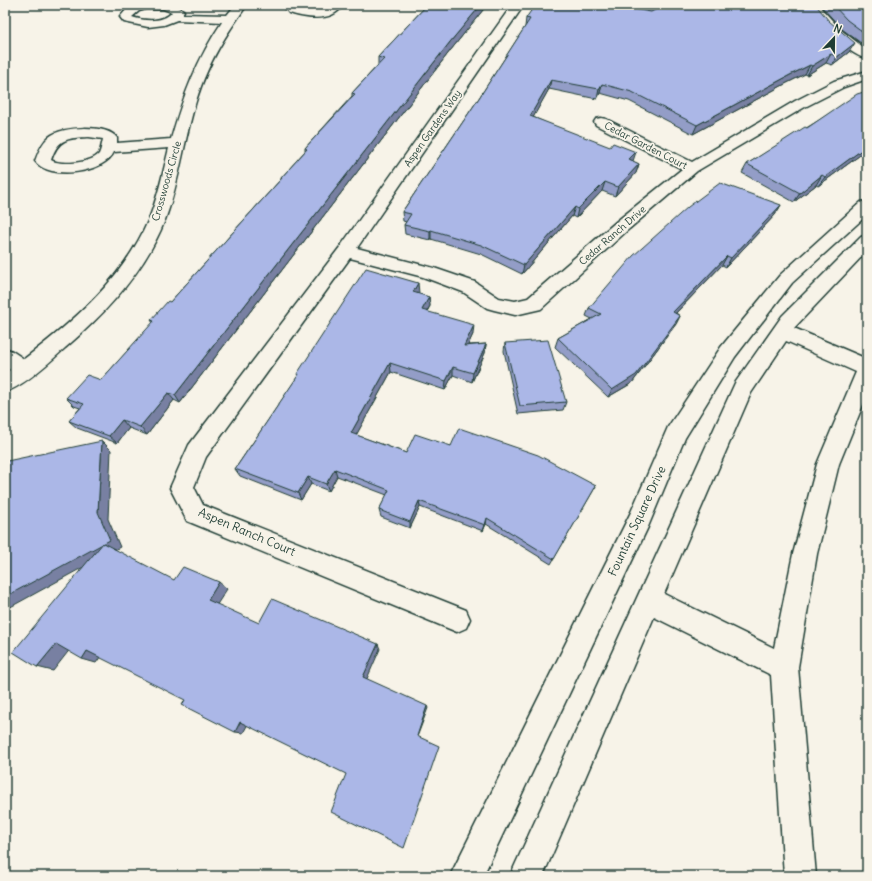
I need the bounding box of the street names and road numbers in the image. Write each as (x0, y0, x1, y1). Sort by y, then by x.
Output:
street label: Aspen Gardens Way (401, 87, 464, 169)
street label: Cedar Garden Court (602, 119, 690, 172)
street label: Crosswoods Circle (149, 140, 184, 223)
street label: Cedar Ranch Drive (576, 203, 648, 268)
street label: Fountain Square Drive (604, 463, 669, 578)
street label: Aspen Ranch Court (196, 504, 298, 559)

